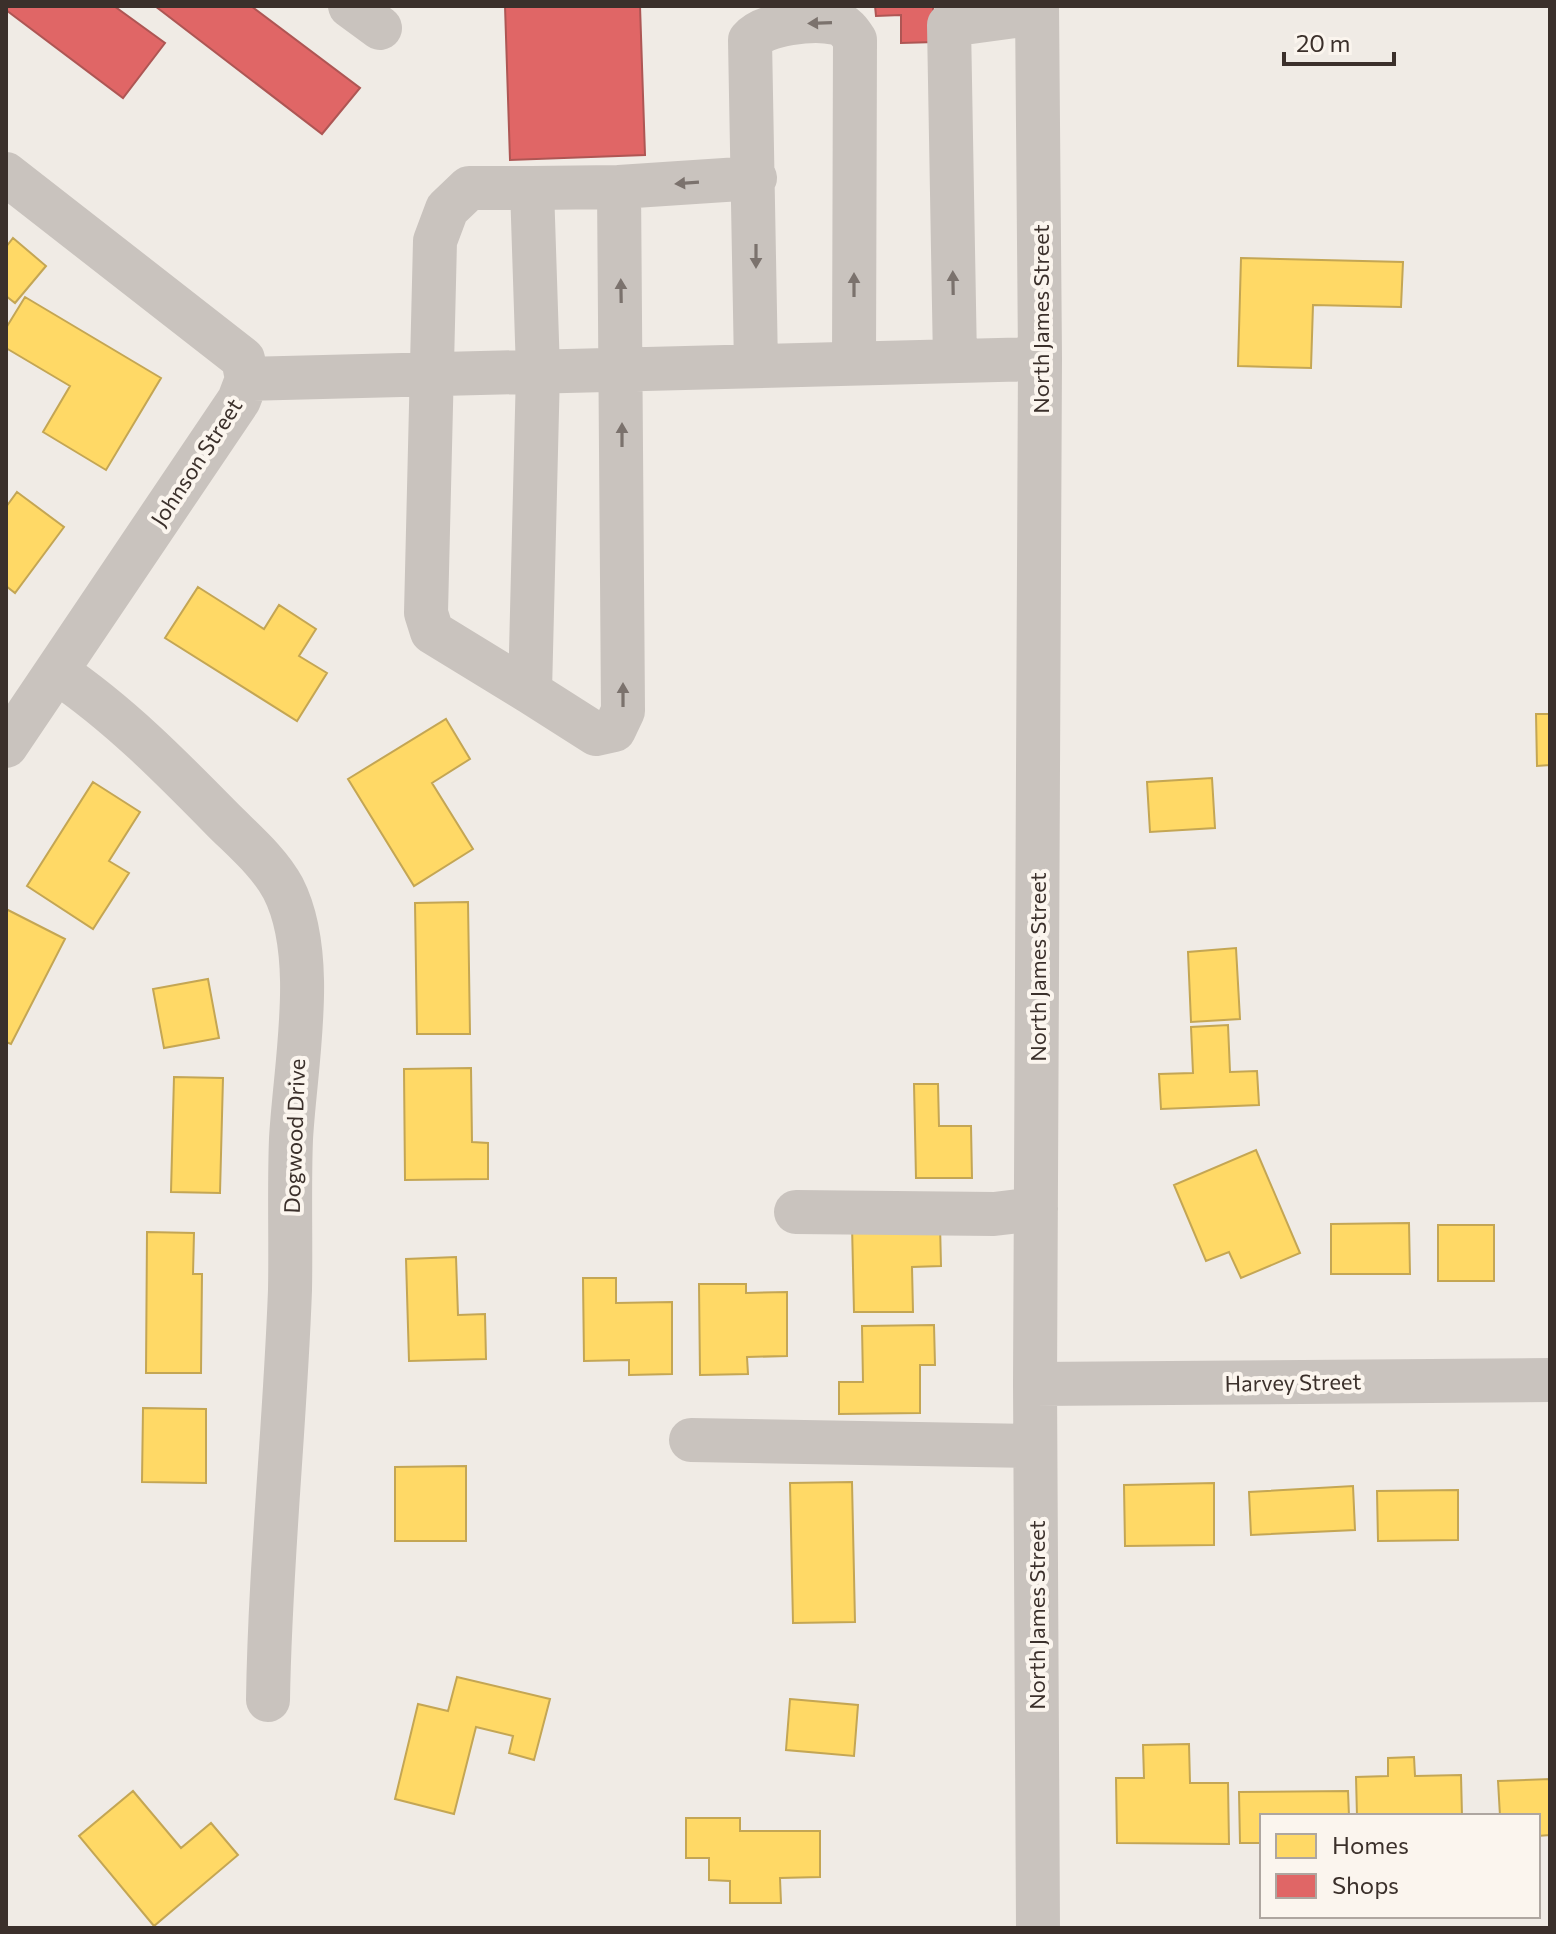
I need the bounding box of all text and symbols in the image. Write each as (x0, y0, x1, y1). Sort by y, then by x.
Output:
scale bar (1284, 16, 1394, 66)
one-way arrow (807, 17, 832, 30)
text: 20 m (1296, 28, 1350, 57)
one-way arrow (674, 177, 699, 190)
street label: North James Street (1027, 224, 1054, 414)
one-way arrow (750, 244, 762, 269)
one-way arrow (947, 270, 959, 295)
one-way arrow (848, 272, 860, 297)
one-way arrow (615, 278, 627, 303)
street label: Johnson Street (145, 393, 247, 531)
one-way arrow (616, 422, 628, 447)
one-way arrow (617, 682, 629, 707)
street label: North James Street (1024, 872, 1051, 1062)
street label: Dogwood Drive (278, 1058, 310, 1214)
street label: Harvey Street (1224, 1367, 1362, 1397)
street label: North James Street (1023, 1520, 1050, 1710)
legend (1260, 1814, 1540, 1918)
text: Homes (1332, 1830, 1409, 1859)
text: Shops (1332, 1870, 1399, 1899)

